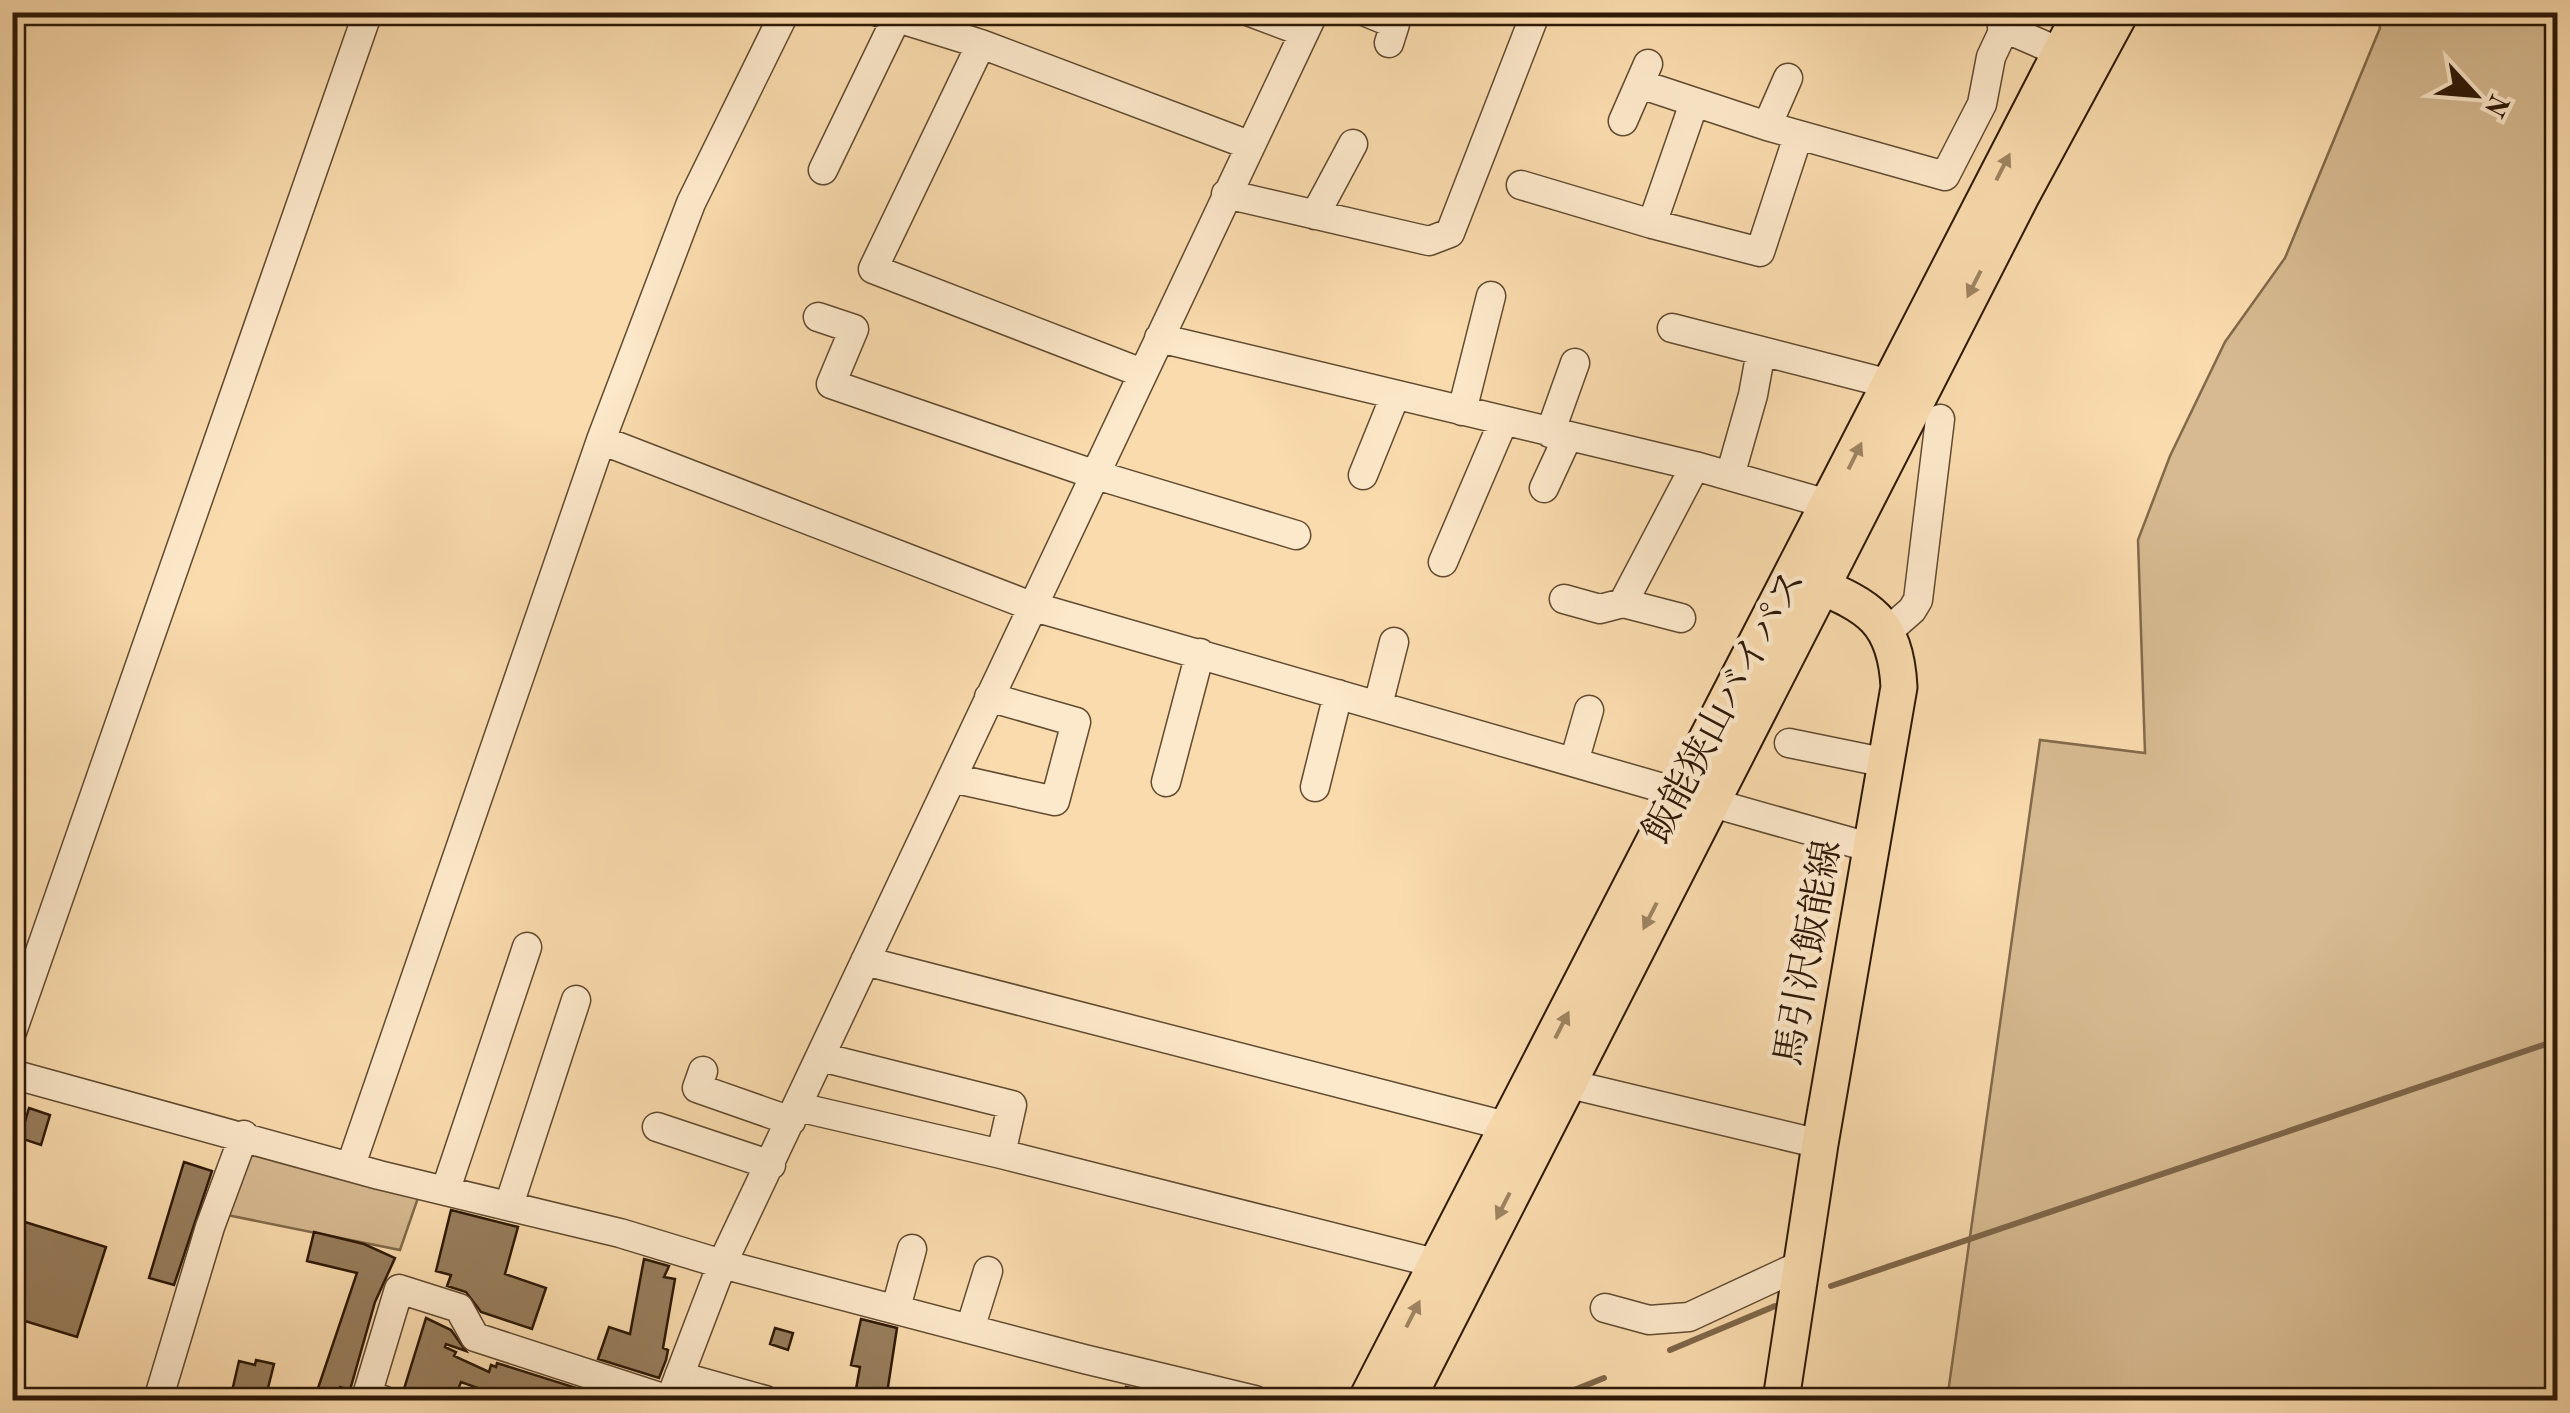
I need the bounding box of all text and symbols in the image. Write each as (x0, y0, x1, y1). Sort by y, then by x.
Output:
north arrow (2425, 45, 2525, 145)
text: N (2477, 89, 2512, 121)
one-way arrow (1994, 152, 2011, 181)
one-way arrow (1966, 270, 1983, 299)
one-way arrow (1846, 441, 1863, 470)
street label: 飯能狭山バイパス (1635, 563, 1814, 850)
street label: 馬引沢飯能線 (1768, 837, 1849, 1069)
one-way arrow (1642, 902, 1659, 931)
one-way arrow (1553, 1010, 1570, 1039)
one-way arrow (1495, 1192, 1512, 1221)
one-way arrow (1404, 1299, 1421, 1328)

